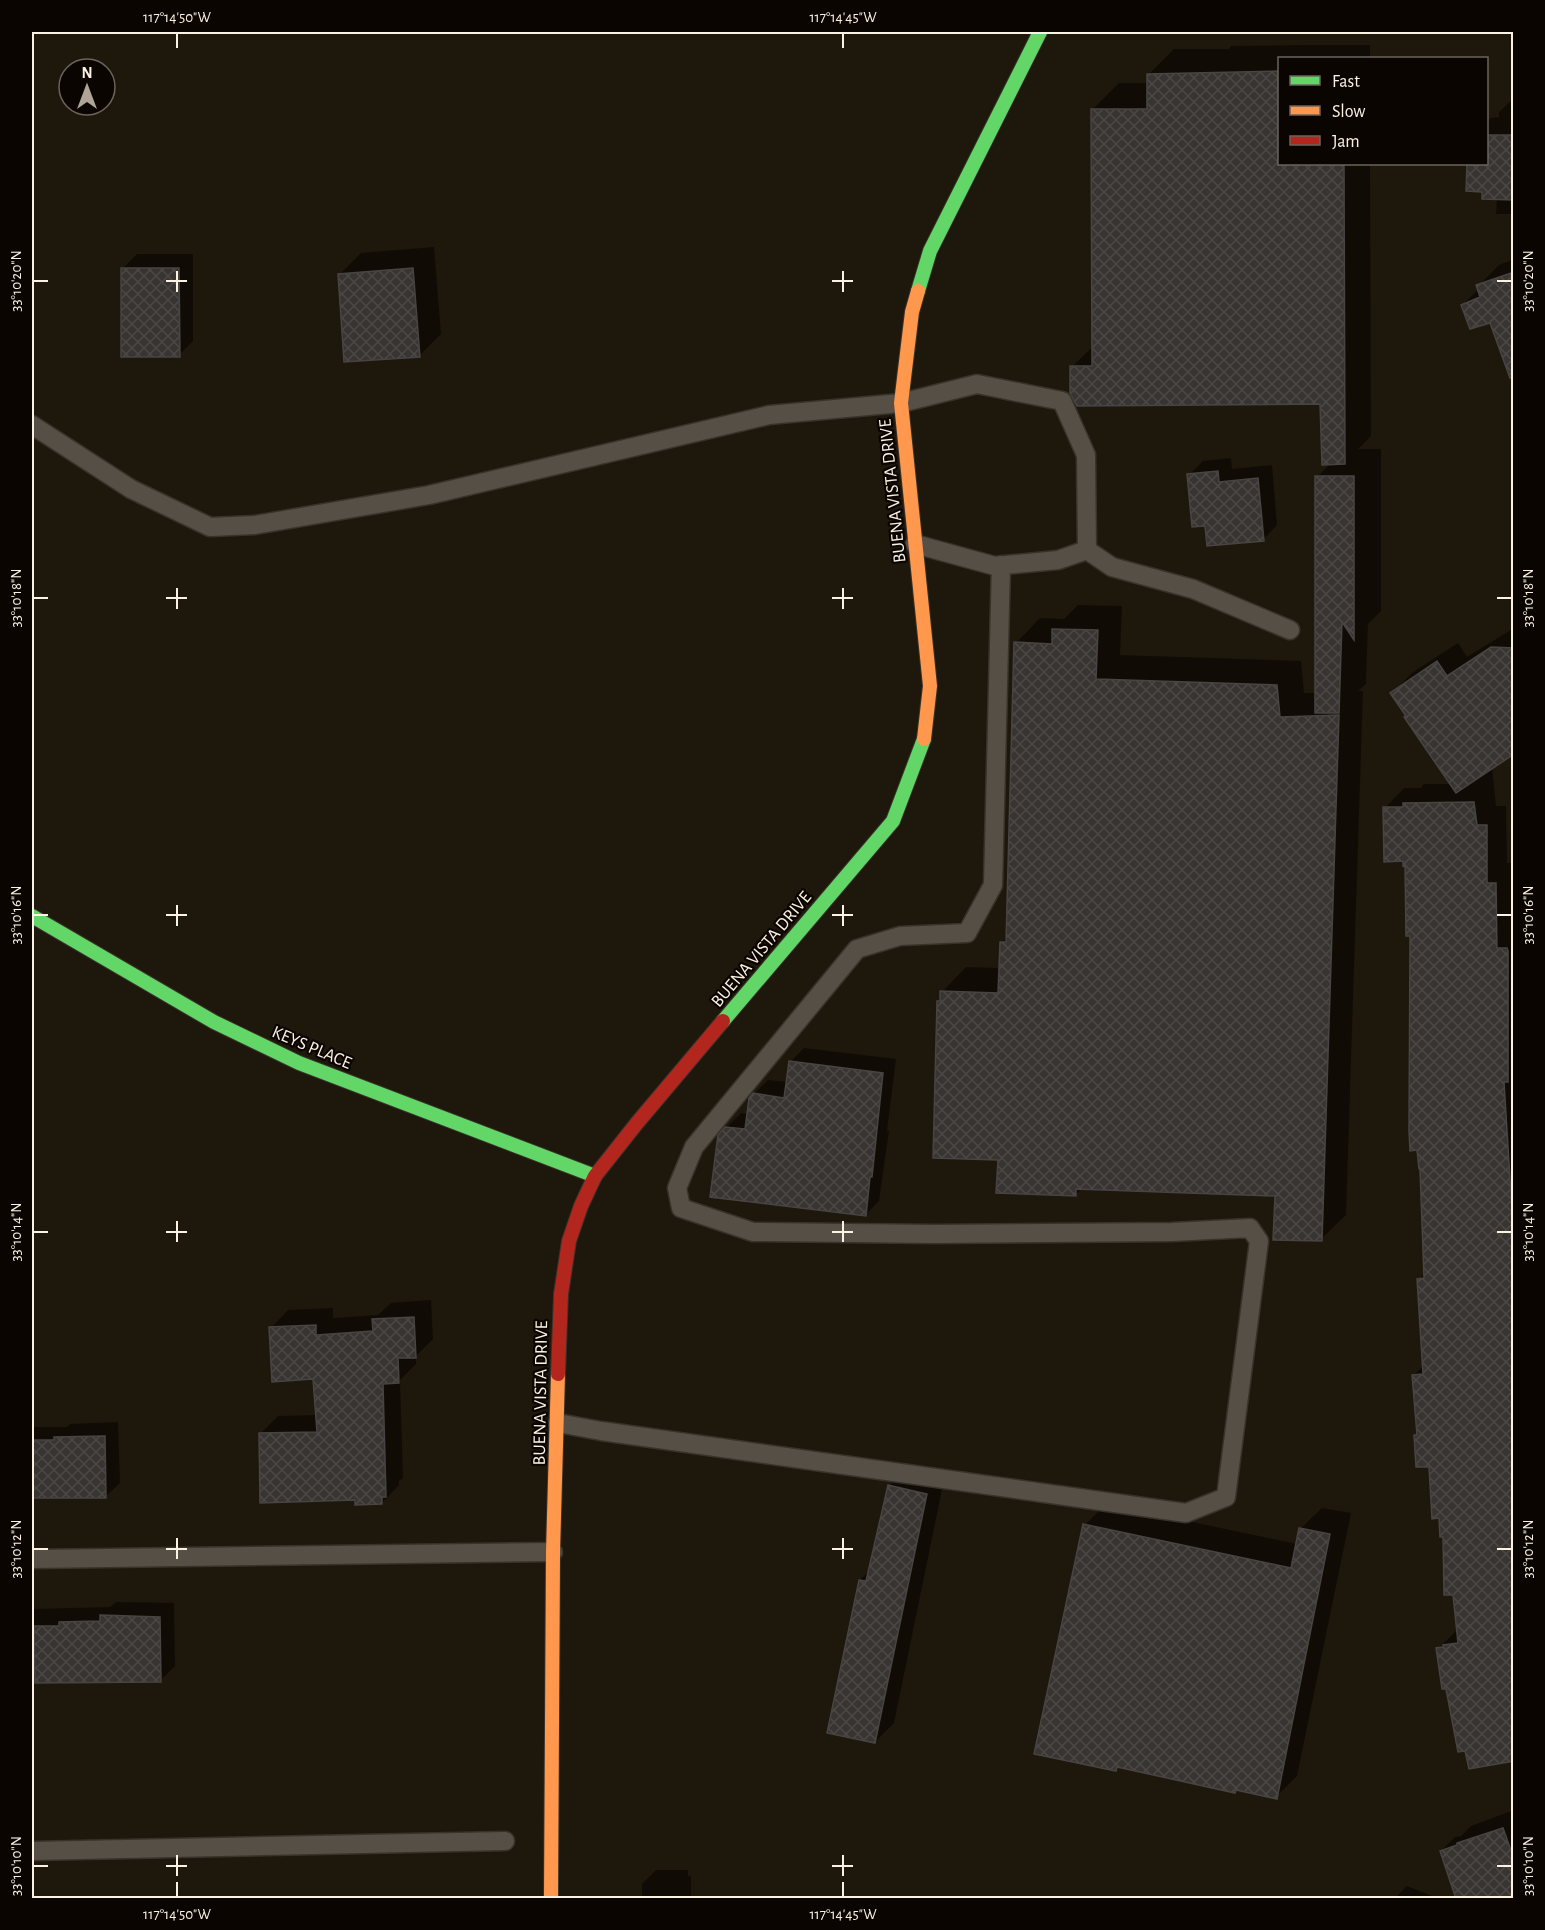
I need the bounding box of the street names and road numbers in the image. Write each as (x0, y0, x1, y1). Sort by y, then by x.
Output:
street label: BUENA VISTA DRIVE (876, 418, 910, 564)
street label: BUENA VISTA DRIVE (708, 888, 815, 1011)
street label: KEYS PLACE (269, 1023, 354, 1073)
street label: BUENA VISTA DRIVE (531, 1320, 551, 1465)

